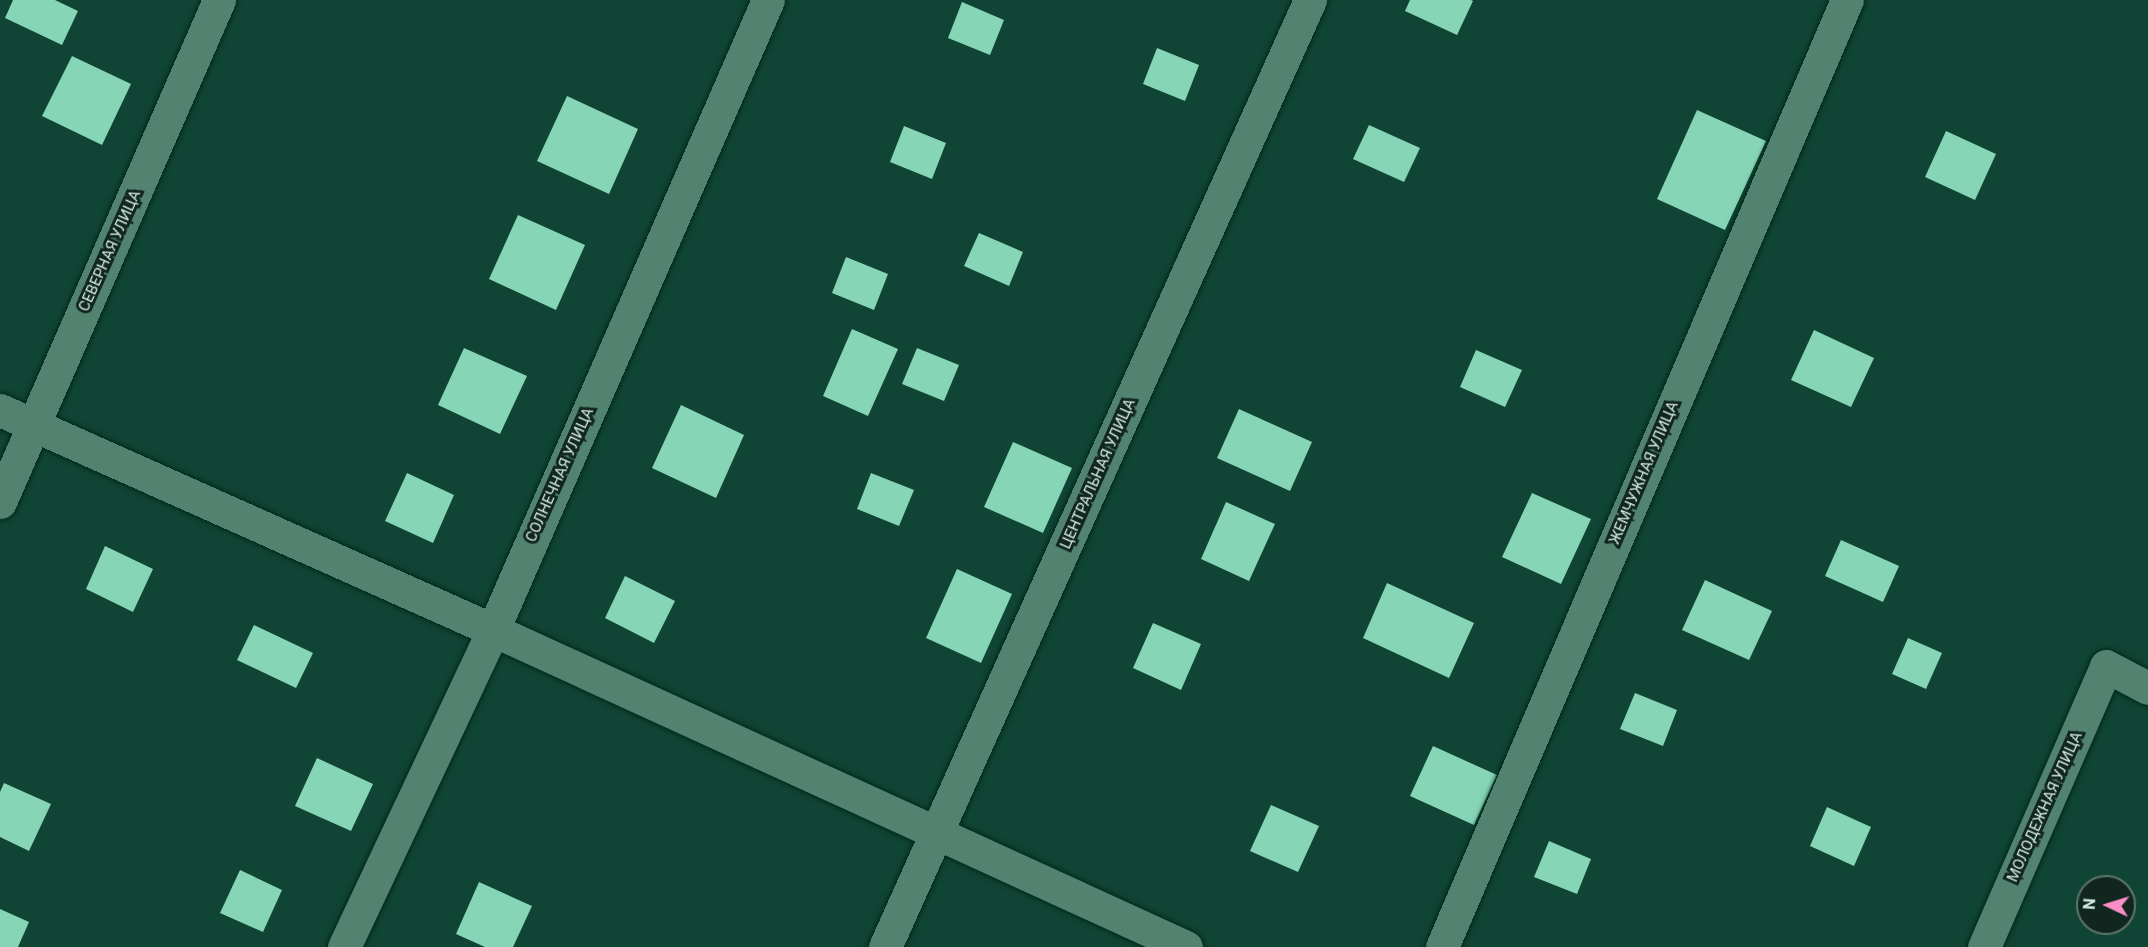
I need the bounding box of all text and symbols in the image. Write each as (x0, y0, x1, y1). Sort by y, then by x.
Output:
street label: СЕВЕРНАЯ УЛИЦА (75, 188, 145, 314)
street label: ЦЕНТРАЛЬНАЯ УЛИЦА (1057, 396, 1139, 552)
street label: ЖЕМЧУЖНАЯ УЛИЦА (1606, 399, 1682, 547)
street label: СОЛНЕЧНАЯ УЛИЦА (522, 405, 598, 545)
street label: МОЛОДЕЖНАЯ УЛИЦА (2004, 729, 2086, 885)
north arrow (2076, 875, 2136, 935)
text: N (2080, 898, 2099, 910)

